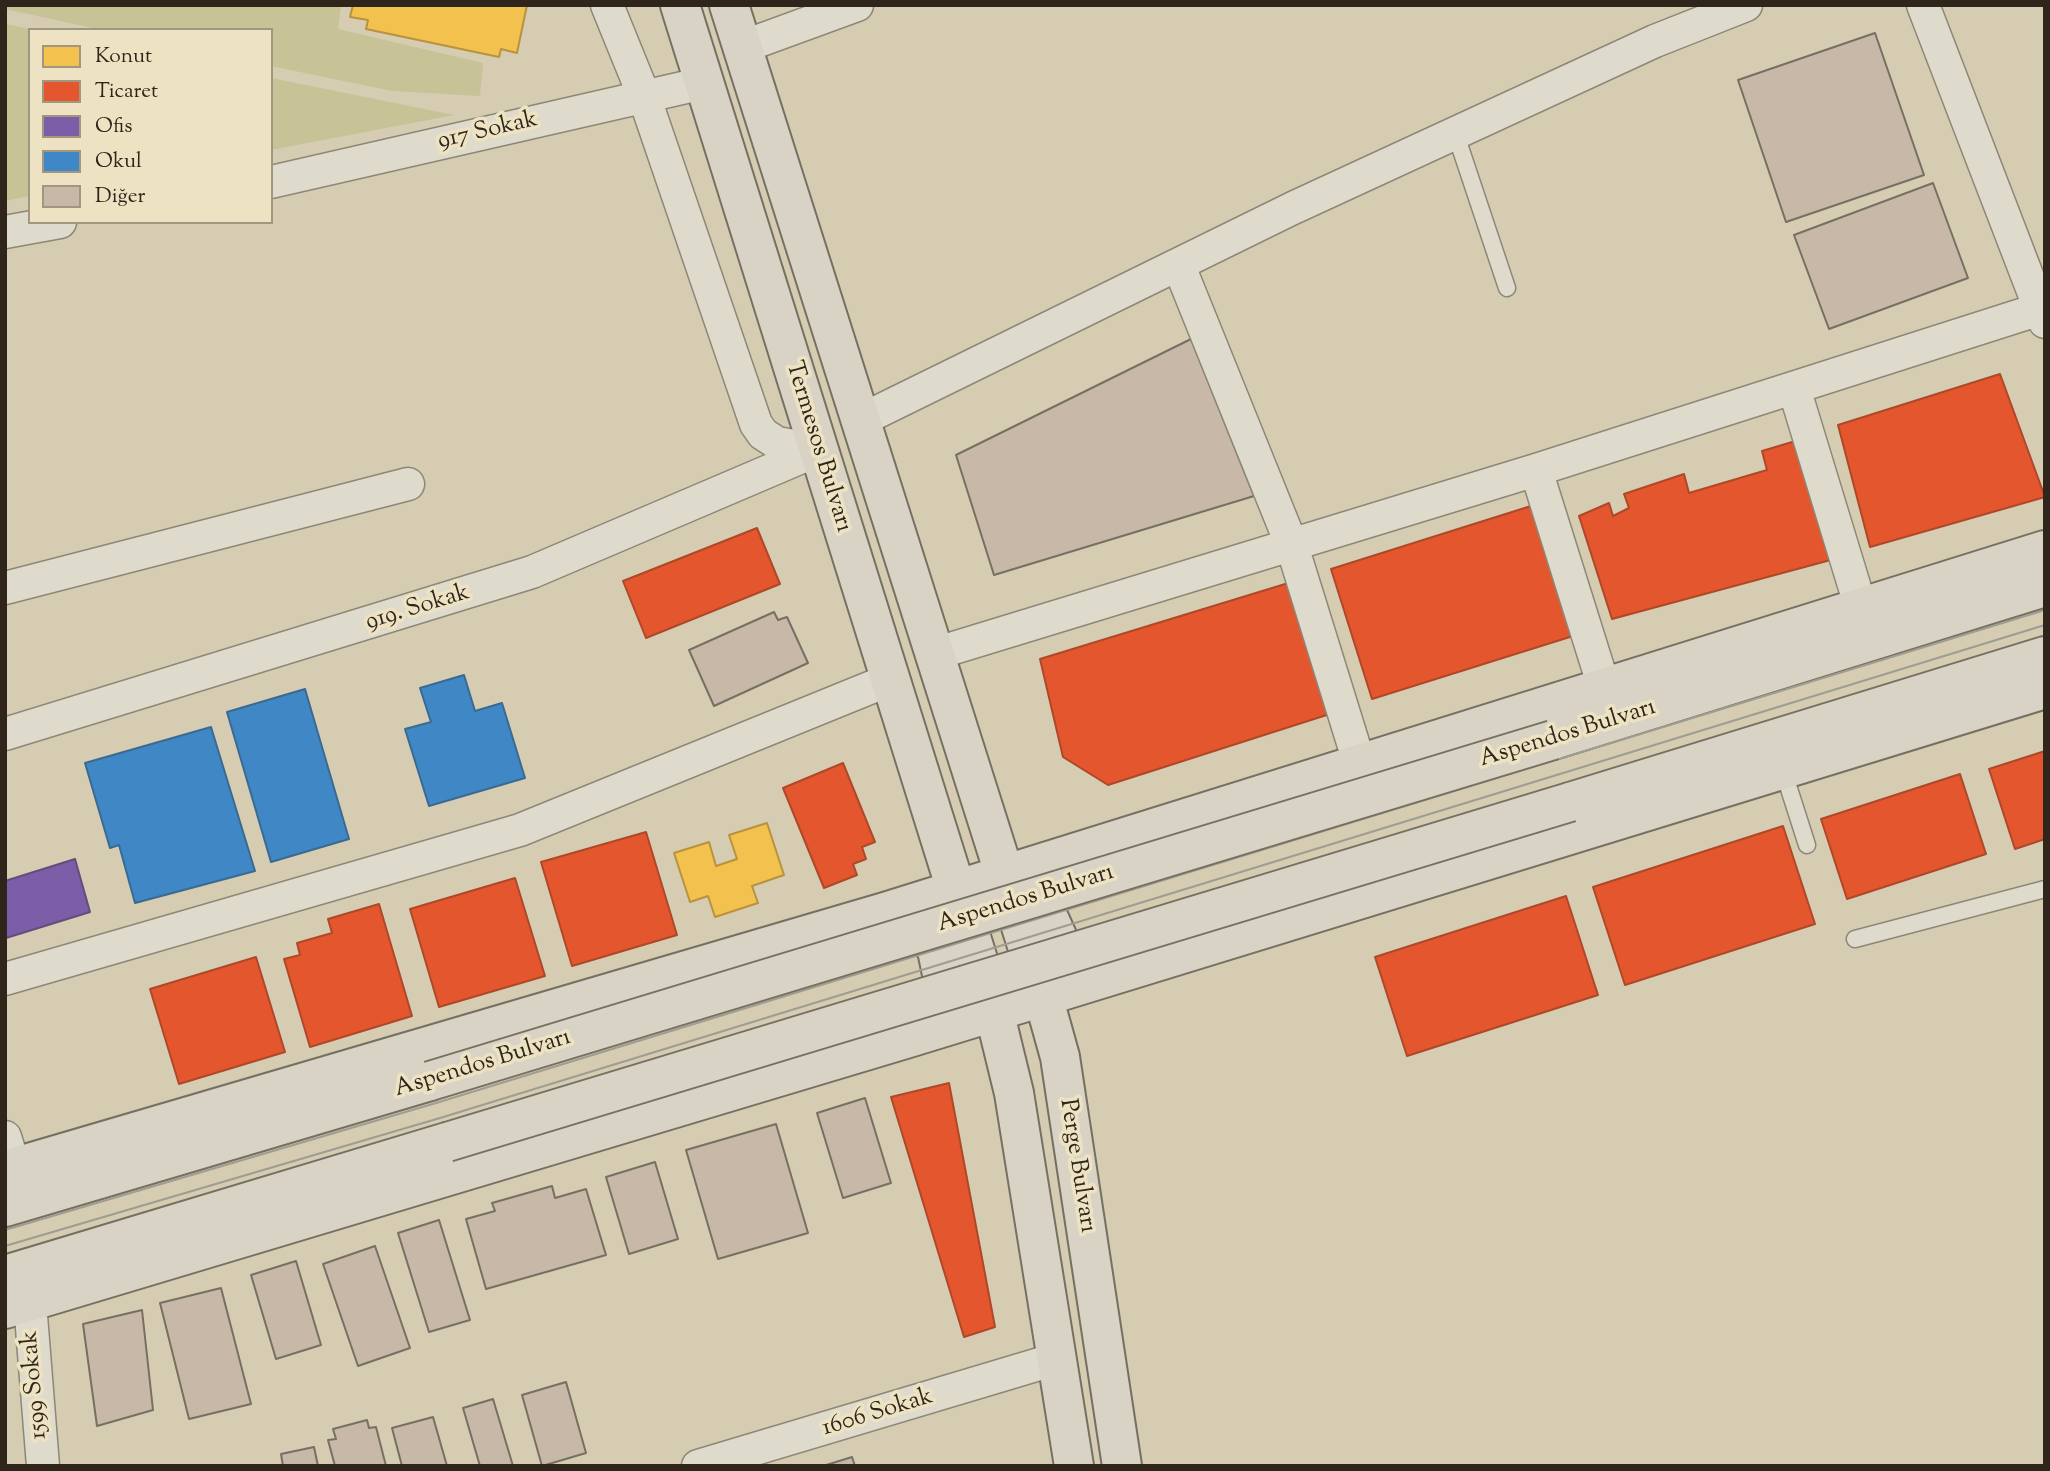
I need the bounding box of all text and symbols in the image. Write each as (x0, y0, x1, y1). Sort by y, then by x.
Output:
legend (28, 28, 273, 224)
text: Konut (95, 42, 152, 72)
text: Ticaret (95, 77, 158, 107)
street label: 917 Sokak (435, 107, 541, 157)
text: Ofis (95, 112, 133, 142)
text: Okul (95, 147, 142, 177)
text: Diğer (95, 182, 145, 212)
street label: Termesos Bulvarı (777, 358, 857, 536)
street label: 919. Sokak (363, 580, 473, 638)
street label: Aspendos Bulvarı (1476, 694, 1660, 776)
street label: Aspendos Bulvarı (934, 859, 1118, 941)
street label: Aspendos Bulvarı (391, 1024, 575, 1106)
street label: Perge Bulvarı (1051, 1097, 1101, 1235)
street label: 1599 Sokak (17, 1329, 55, 1441)
street label: 1606 Sokak (819, 1384, 937, 1444)

